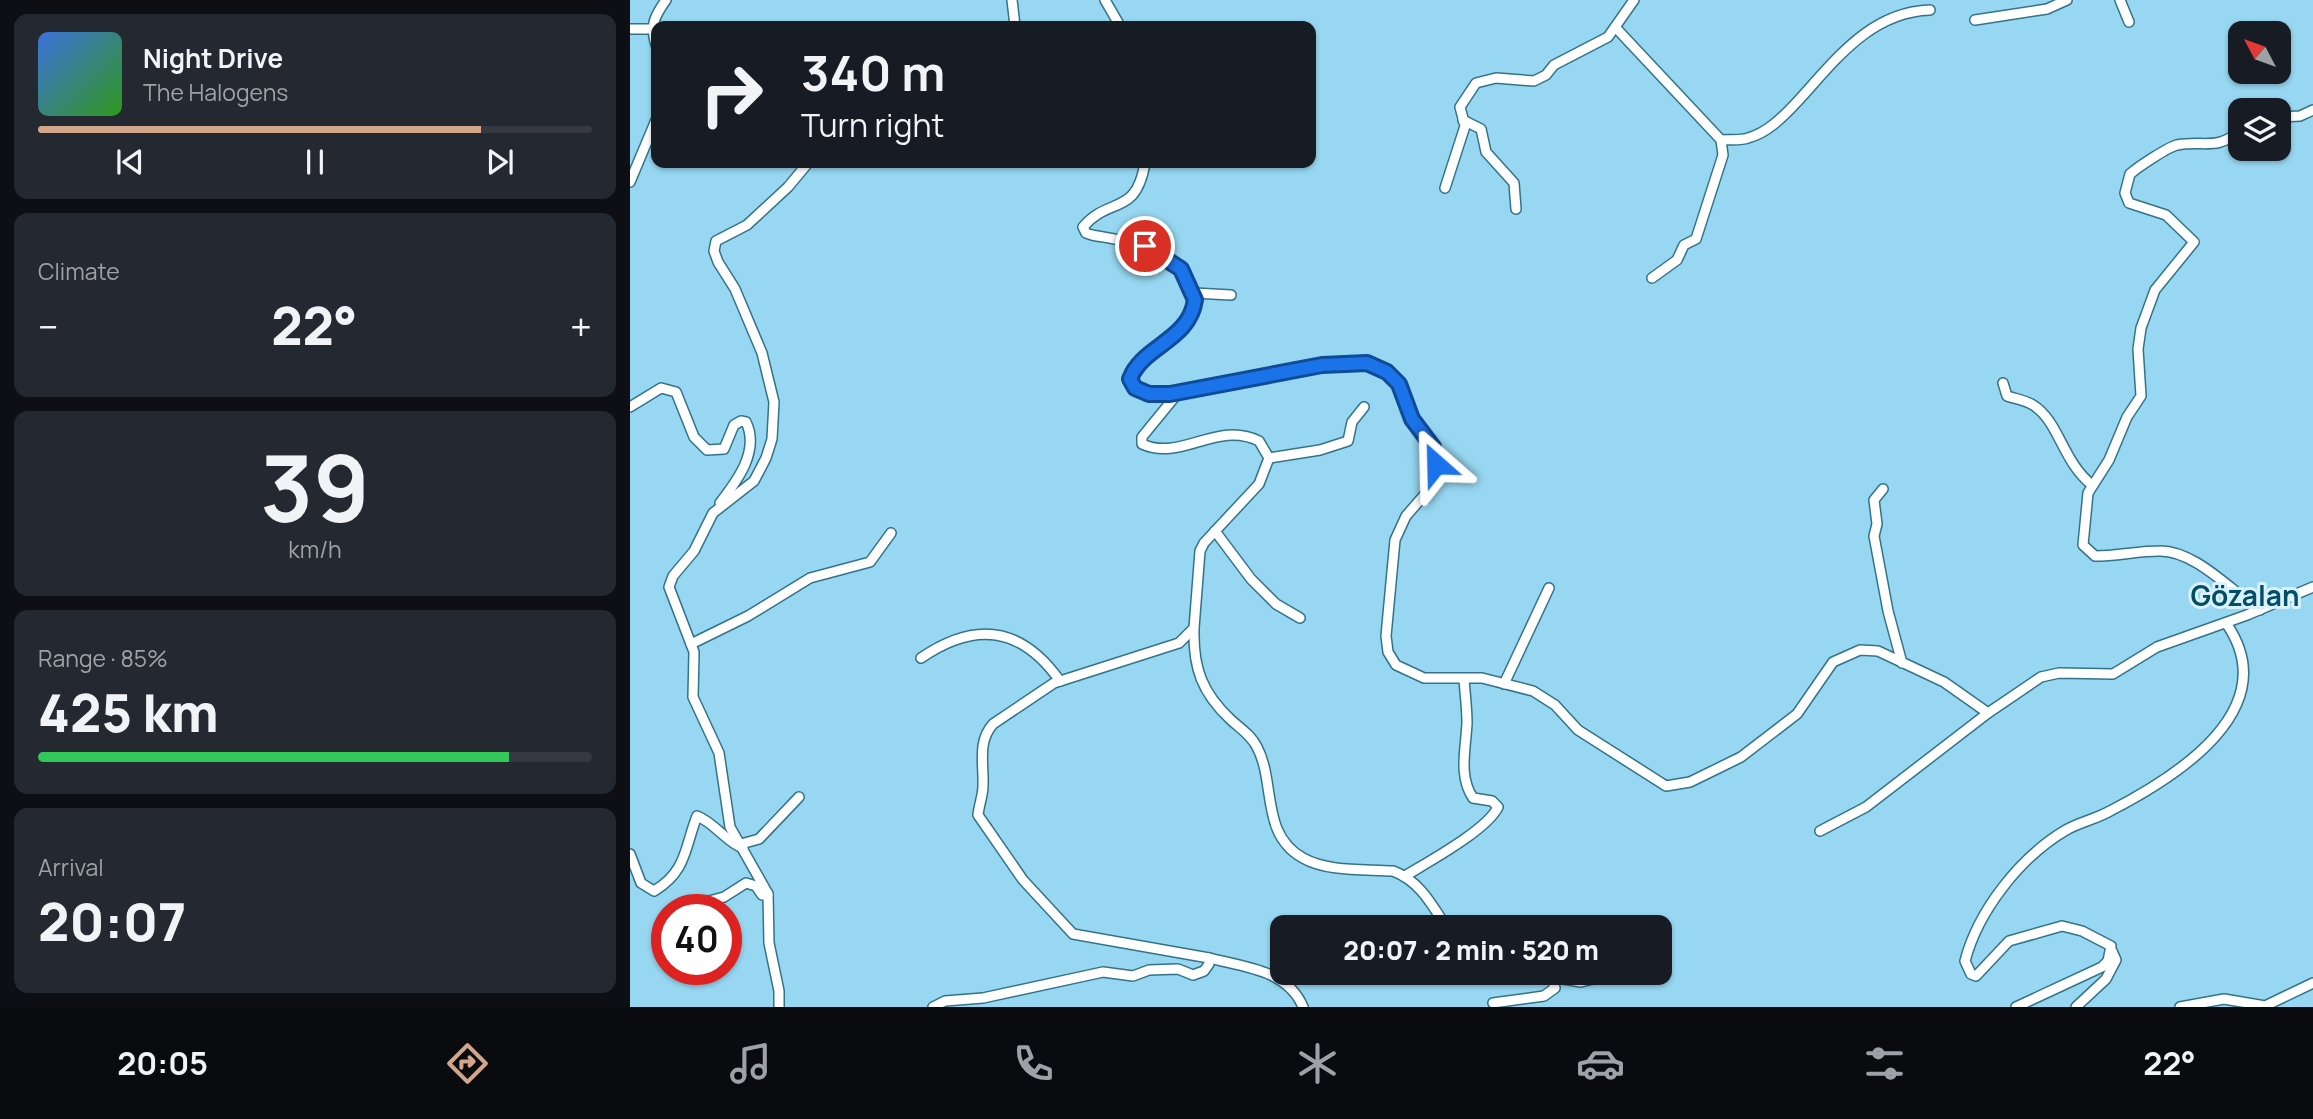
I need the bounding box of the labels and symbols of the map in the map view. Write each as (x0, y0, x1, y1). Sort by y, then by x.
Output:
north arrow (2228, 21, 2291, 84)
pin (1115, 216, 1175, 276)
position arrow (1399, 427, 1473, 501)
district label: Gözalan (2191, 576, 2299, 614)
speed limit sign: 40 (651, 894, 742, 985)

